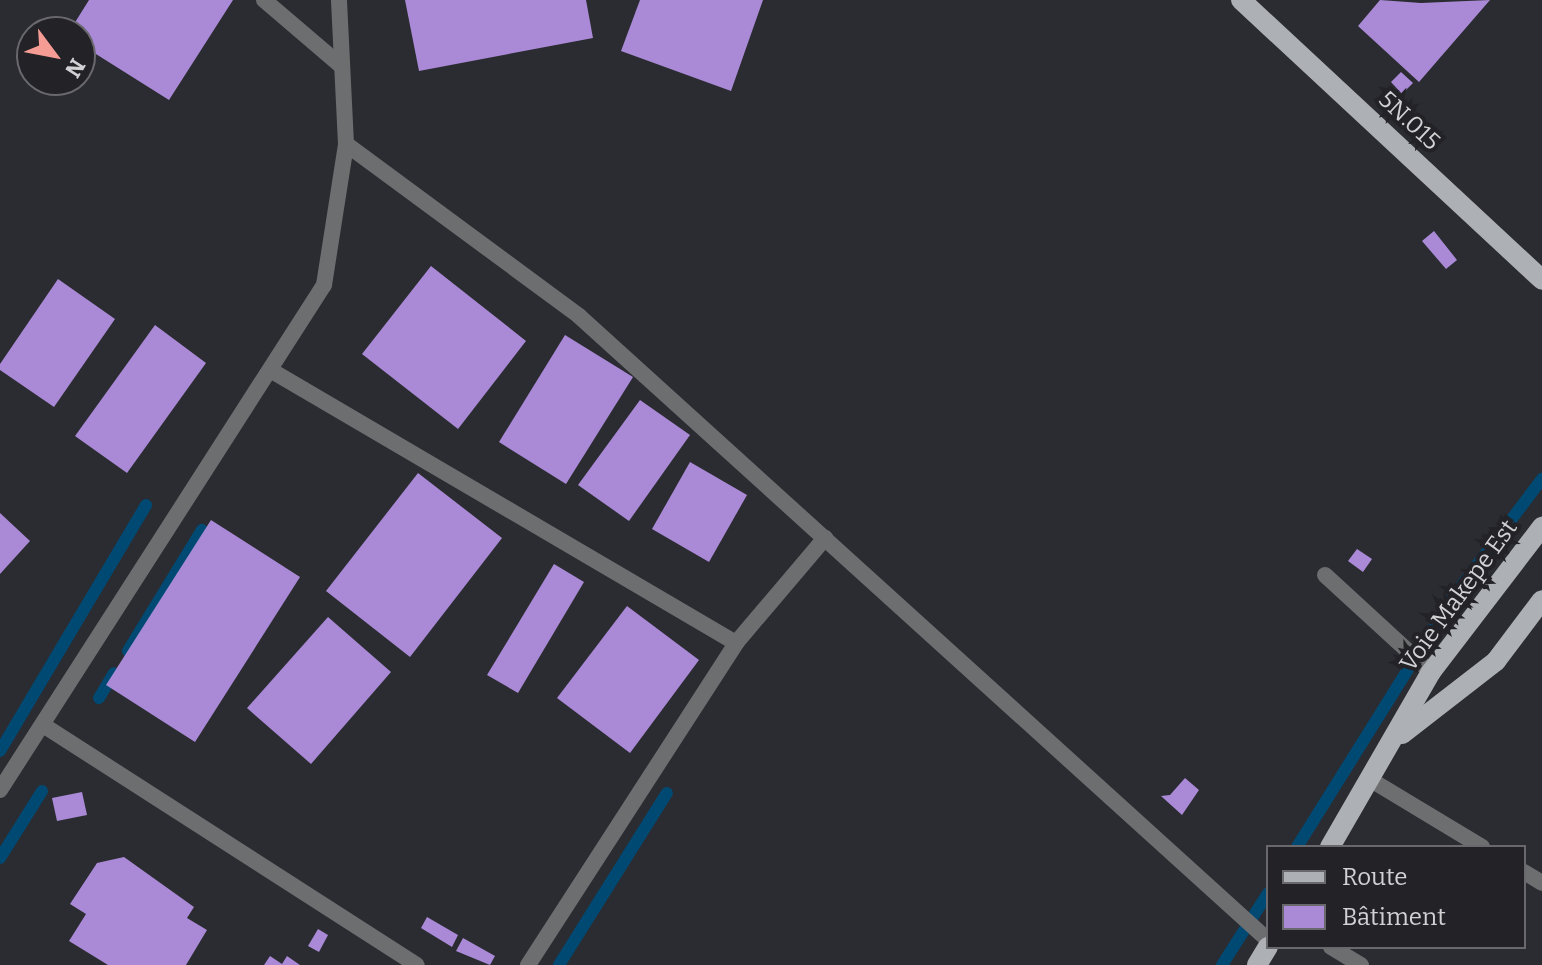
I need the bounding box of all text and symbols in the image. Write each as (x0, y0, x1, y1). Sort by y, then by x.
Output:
north arrow (16, 16, 96, 96)
text: N (59, 54, 91, 82)
street label: 5N.015 (1372, 85, 1446, 157)
street label: Voie Makepe Est (1394, 514, 1524, 678)
legend (1266, 845, 1526, 949)
text: Route (1342, 863, 1407, 891)
text: Bâtiment (1342, 903, 1446, 931)

